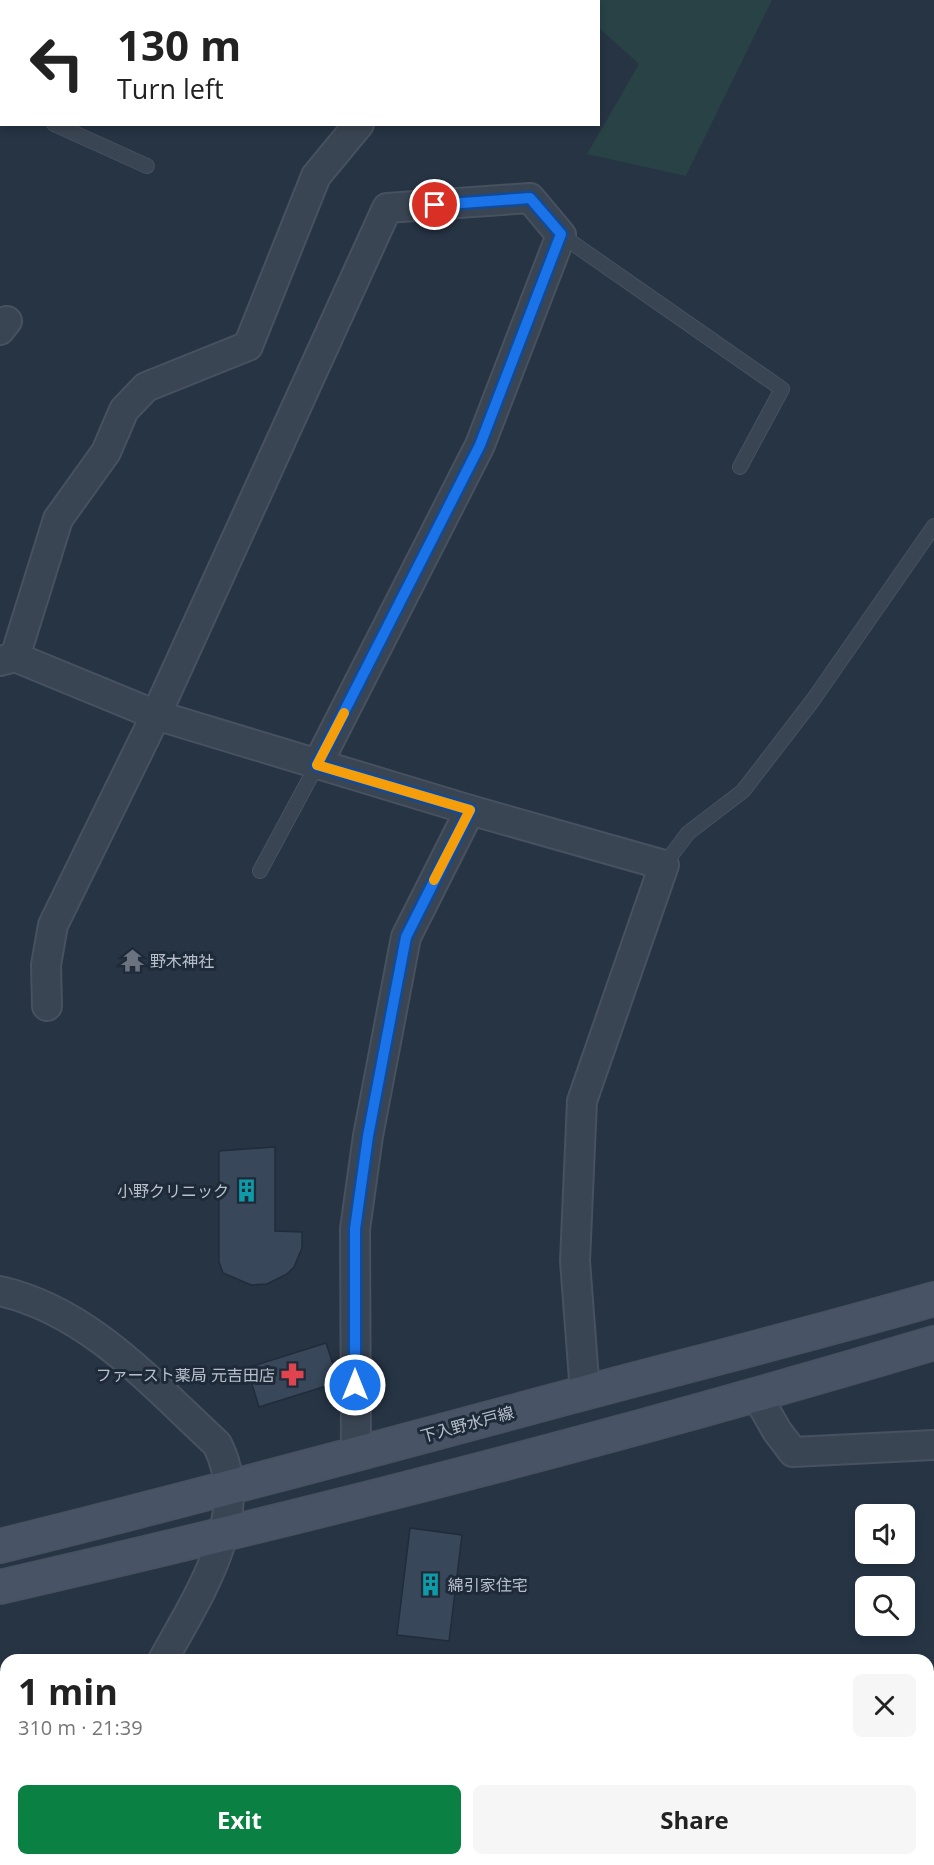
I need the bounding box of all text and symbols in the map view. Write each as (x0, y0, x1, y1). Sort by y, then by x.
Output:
text: 130 m (117, 16, 241, 73)
icon: left (18, 24, 96, 102)
text: Turn left (117, 70, 224, 107)
pin (409, 179, 460, 230)
icon: arrive (418, 188, 451, 221)
temple icon: 野木神社 (119, 948, 145, 974)
place label: 野木神社 (150, 950, 214, 972)
building icon: 小野クリニック (234, 1178, 260, 1204)
place label: 小野クリニック (117, 1180, 229, 1202)
position arrow (323, 1353, 387, 1417)
pharmacy icon: ファースト薬局 元吉田店 (280, 1362, 306, 1388)
place label: ファースト薬局 元吉田店 (96, 1364, 275, 1386)
street label: 下入野水戸線 (418, 1401, 516, 1447)
map controls (855, 1504, 915, 1636)
button: sound (855, 1504, 915, 1564)
building icon: 綿引家住宅 (417, 1572, 443, 1598)
place label: 綿引家住宅 (448, 1574, 528, 1596)
button: search (855, 1576, 915, 1636)
text: 1 min (18, 1667, 118, 1716)
button: close (853, 1674, 916, 1737)
text: 310 m · 21:39 (18, 1714, 143, 1741)
button: Exit (18, 1785, 461, 1854)
button: Share (473, 1785, 916, 1854)

